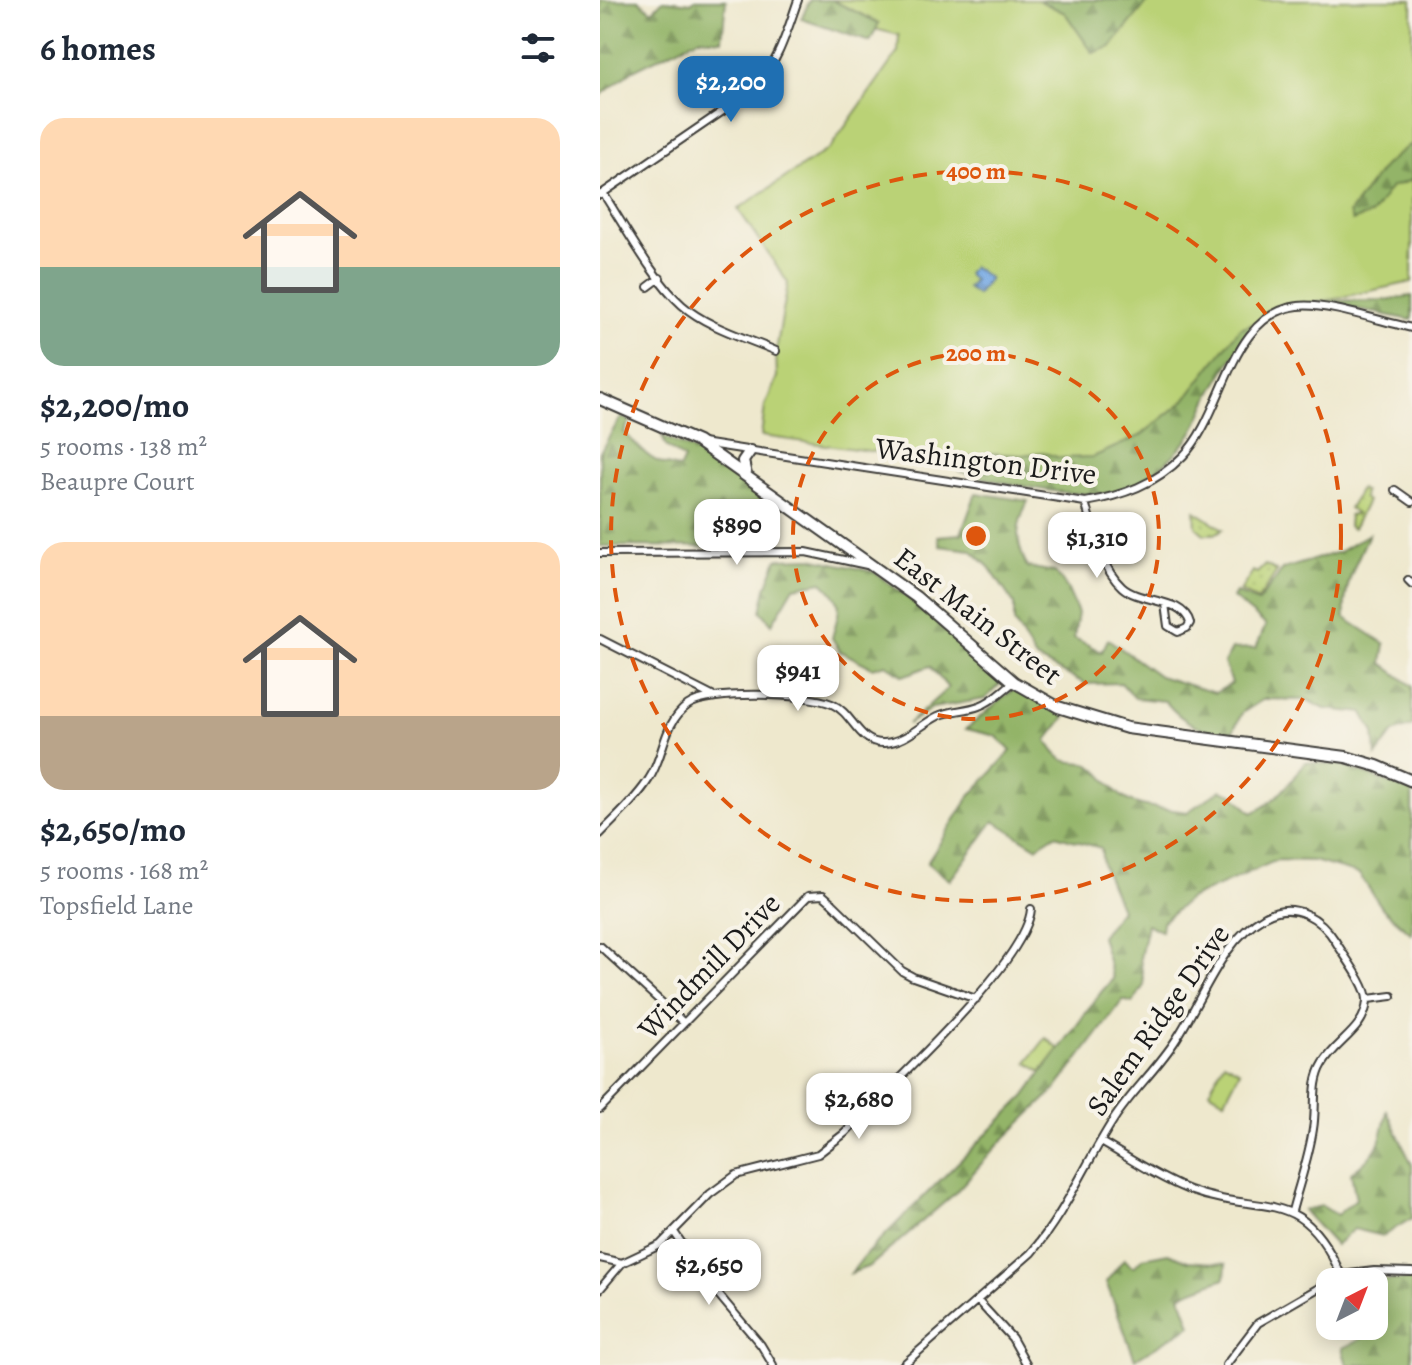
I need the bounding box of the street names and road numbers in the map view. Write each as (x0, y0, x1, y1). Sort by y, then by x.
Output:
street label: Washington Drive (872, 427, 1099, 494)
street label: East Main Street (886, 538, 1070, 694)
street label: Windmill Drive (628, 884, 789, 1049)
street label: Salem Ridge Drive (1077, 916, 1239, 1124)

